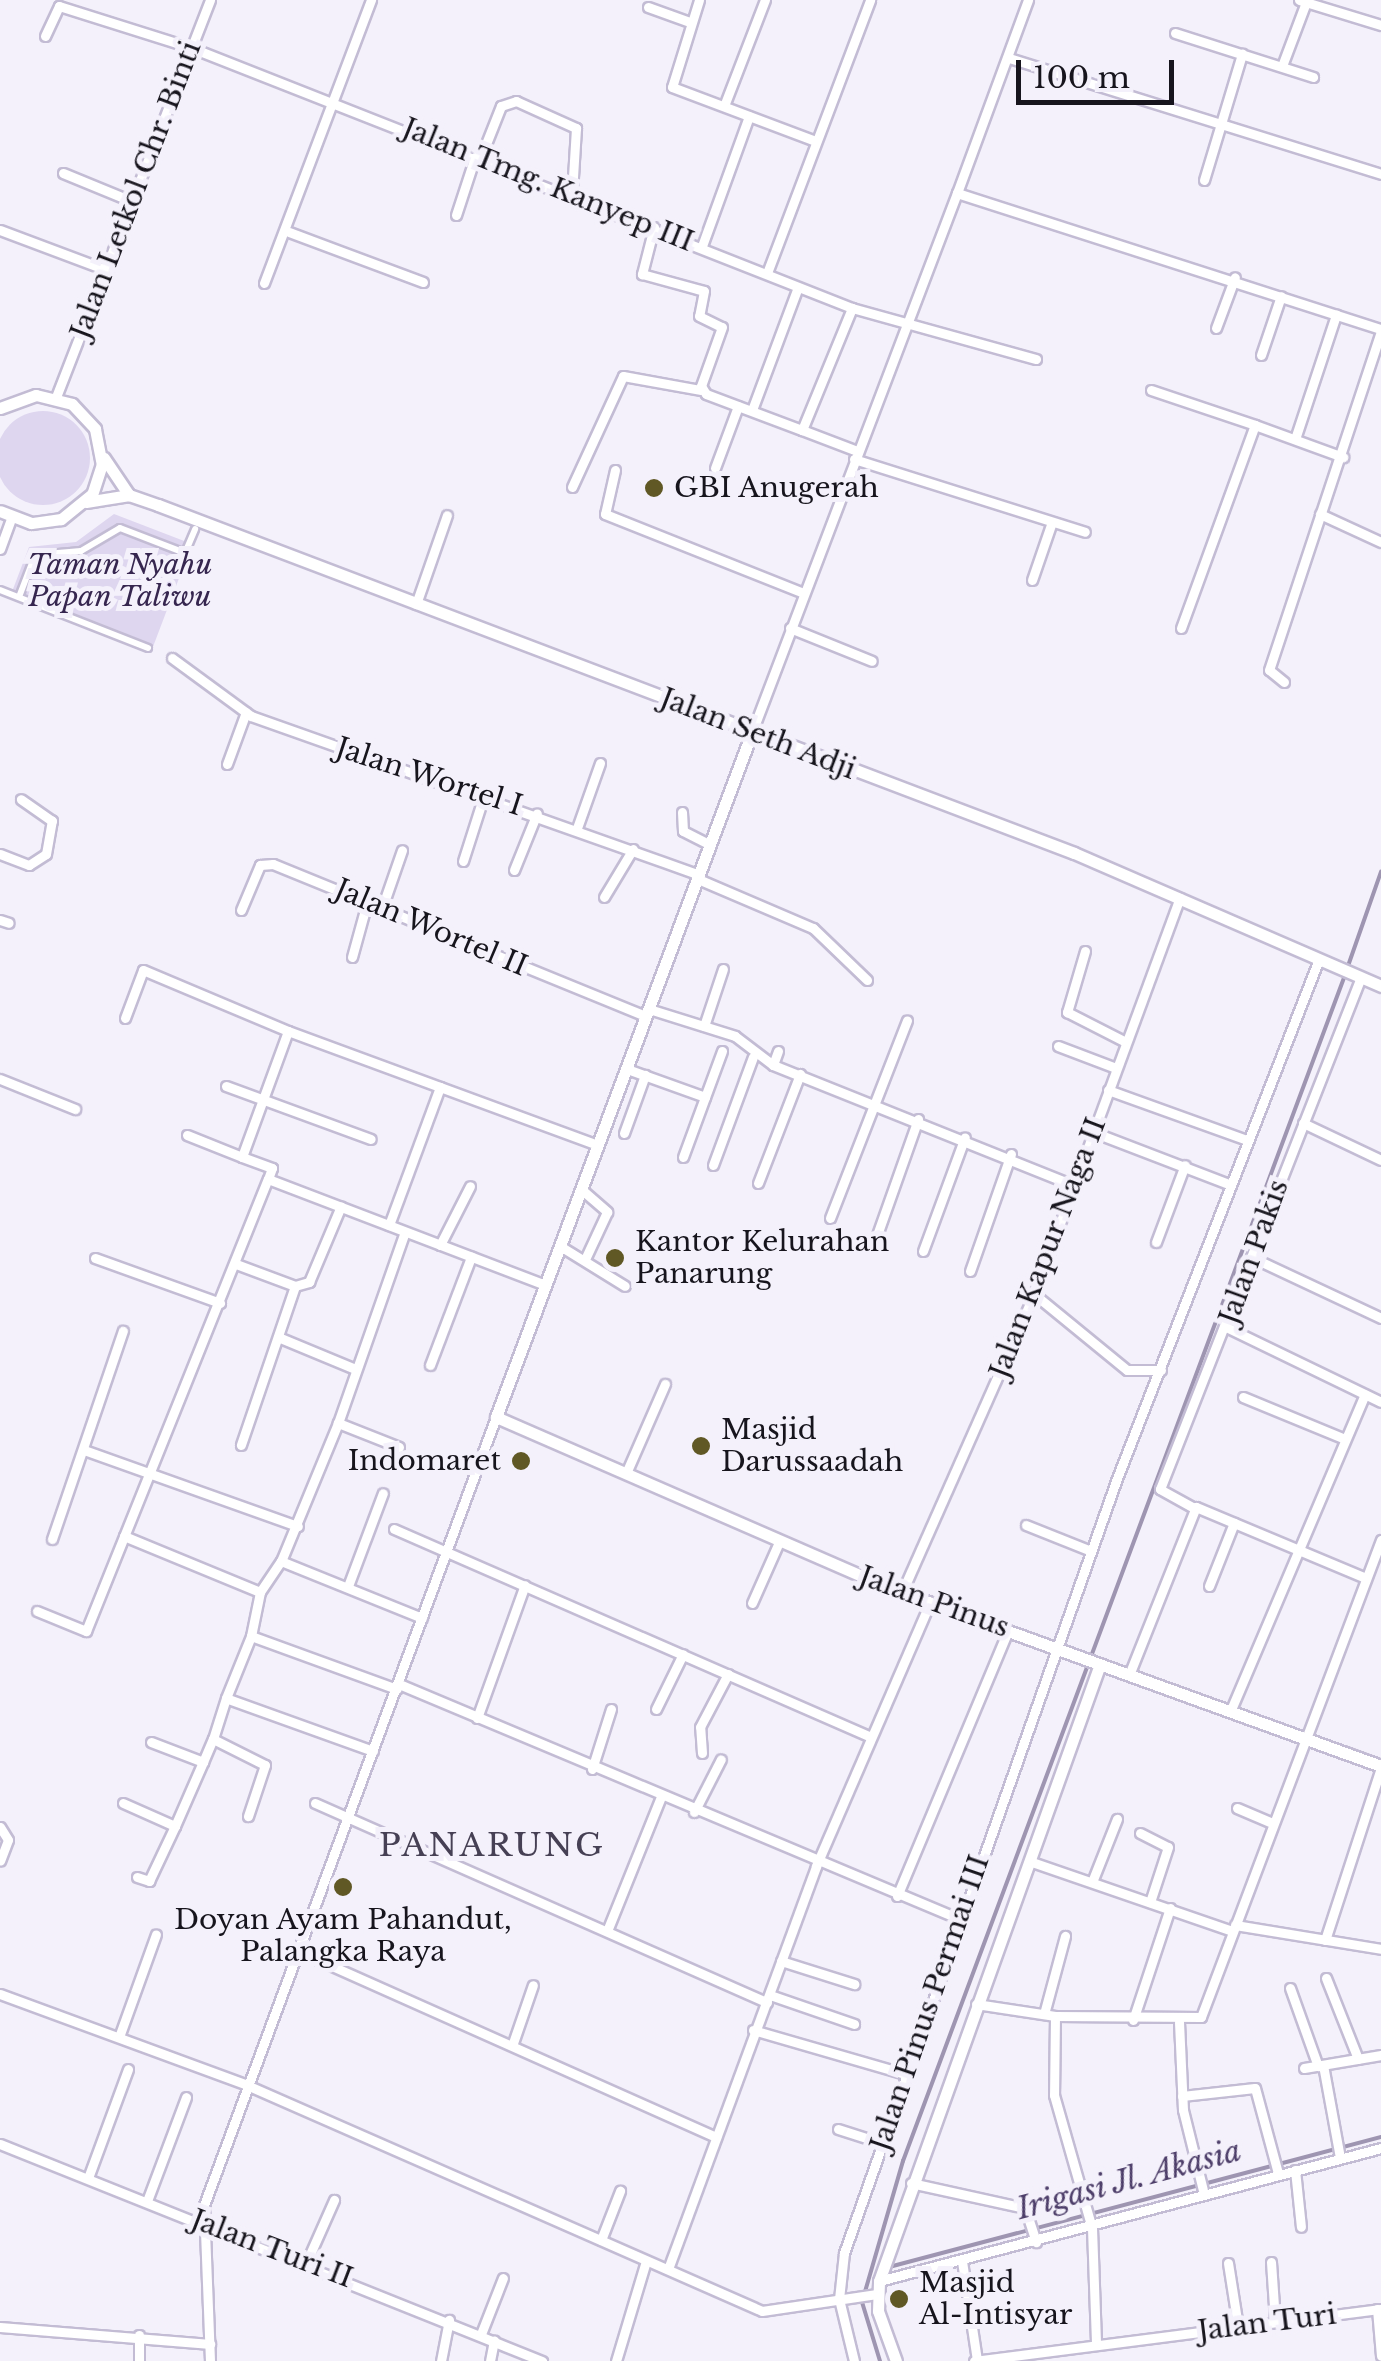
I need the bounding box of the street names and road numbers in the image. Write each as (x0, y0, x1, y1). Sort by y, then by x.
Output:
street label: Jalan Letkol Chr. Binti (64, 36, 208, 344)
street label: Jalan Tmg. Kanyep III (397, 111, 699, 259)
street label: Jalan Seth Adji (655, 681, 861, 787)
street label: Jalan Wortel I (331, 731, 527, 823)
street label: Jalan Wortel II (329, 872, 533, 984)
street label: Jalan Kapur Naga II (983, 1113, 1113, 1383)
street label: Jalan Pakis (1212, 1175, 1296, 1329)
street label: Jalan Pinus (854, 1559, 1014, 1645)
street label: Jalan Pinus Permai III (863, 1851, 997, 2155)
street label: Jalan Turi II (186, 2203, 358, 2295)
street label: Jalan Turi (1195, 2298, 1339, 2348)

